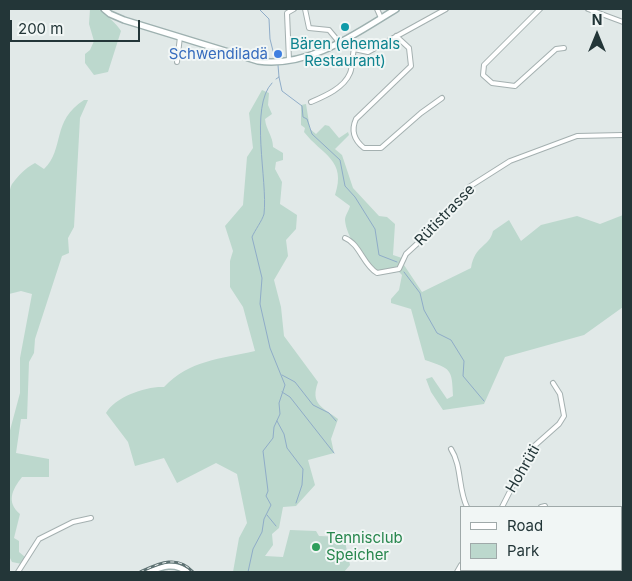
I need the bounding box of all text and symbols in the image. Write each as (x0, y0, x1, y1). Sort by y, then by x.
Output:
scale bar (12, 10, 142, 42)
north arrow (572, 10, 622, 60)
text: N (592, 11, 602, 28)
text: 200 m (18, 19, 63, 38)
marker: Bären (ehemals Restaurant) (339, 21, 351, 33)
place label: Bären (ehemals Restaurant) (290, 35, 400, 70)
place label: Schwendiladä (169, 45, 268, 63)
marker: Schwendiladä (272, 48, 284, 60)
street label: Rütistrasse (411, 181, 479, 249)
street label: Hohrüti (502, 442, 544, 496)
legend (460, 506, 622, 571)
text: Road (507, 516, 543, 535)
place label: Tennisclub Speicher (326, 529, 403, 564)
marker: Tennisclub Speicher (310, 541, 322, 553)
text: Park (507, 541, 539, 560)

